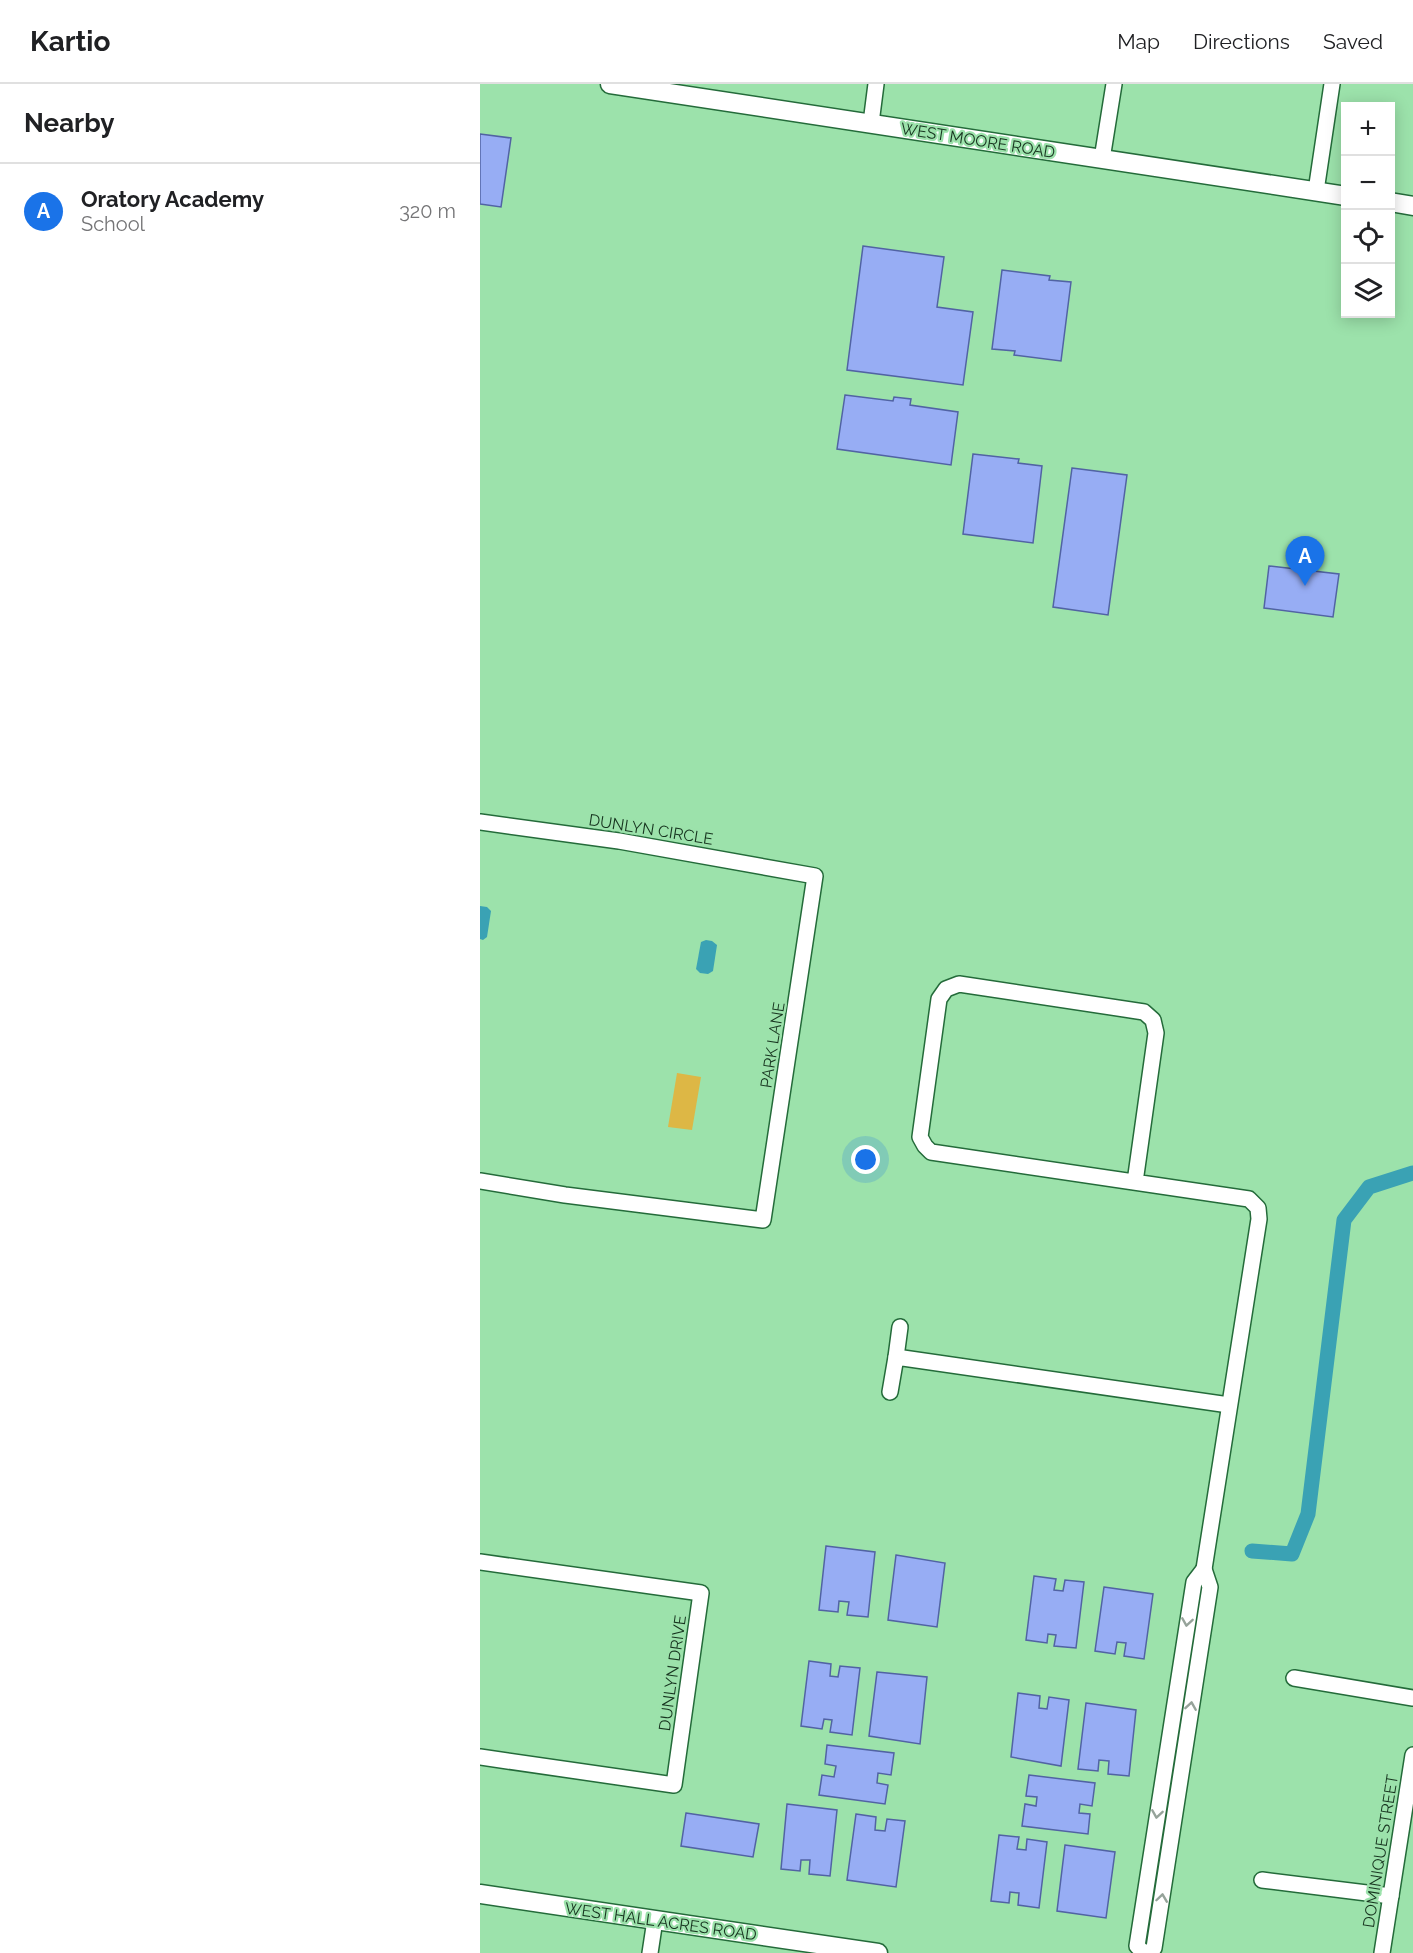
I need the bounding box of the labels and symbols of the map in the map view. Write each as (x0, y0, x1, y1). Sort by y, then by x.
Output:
street label: WEST MOORE ROAD (899, 119, 1057, 162)
pin: A (1286, 536, 1324, 586)
street label: DUNLYN CIRCLE (587, 810, 715, 849)
street label: PARK LANE (756, 1000, 789, 1089)
your location (851, 1145, 880, 1174)
street label: DUNLYN DRIVE (655, 1614, 690, 1732)
one-way arrow (1182, 1617, 1194, 1626)
one-way arrow (1185, 1701, 1197, 1710)
street label: DOMINIQUE STREET (1359, 1773, 1402, 1929)
one-way arrow (1152, 1810, 1164, 1819)
one-way arrow (1155, 1894, 1167, 1903)
street label: WEST HALL ACRES ROAD (564, 1899, 758, 1944)

